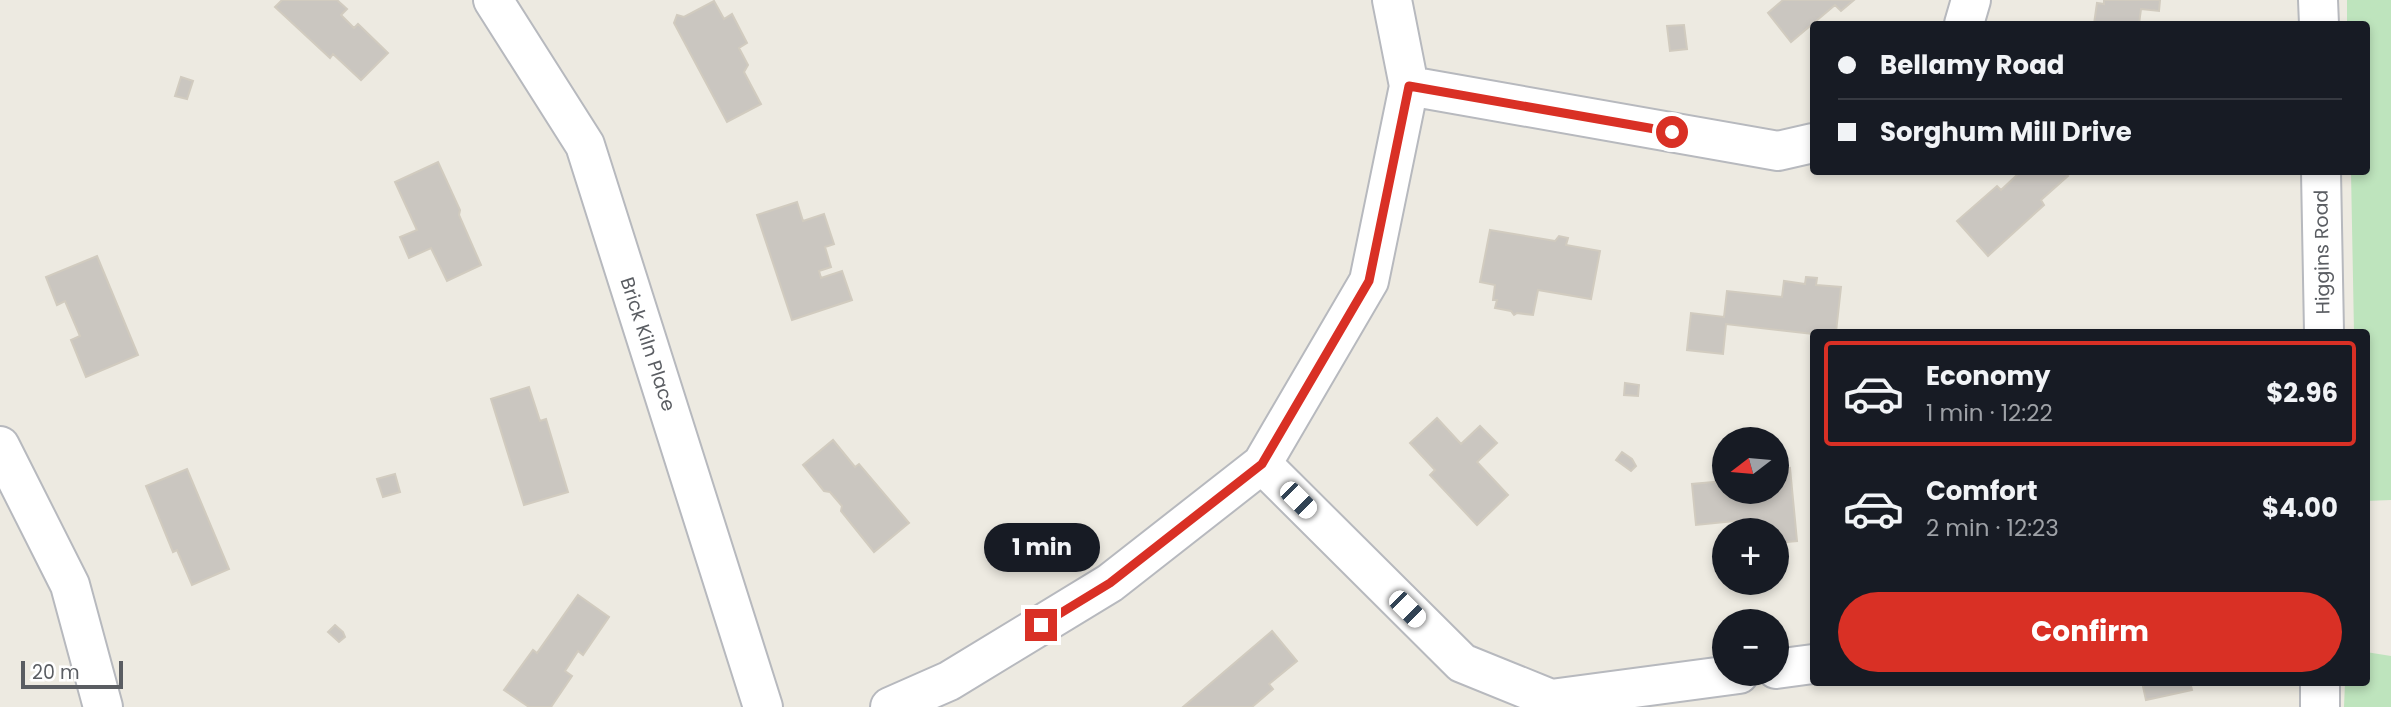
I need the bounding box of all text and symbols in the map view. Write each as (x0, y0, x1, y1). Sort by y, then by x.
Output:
text: Bellamy Road (1880, 47, 2064, 83)
text: Sorghum Mill Drive (1880, 114, 2132, 150)
route start (1656, 116, 1688, 148)
street label: Higgins Road (2307, 189, 2337, 315)
street label: Brick Kiln Place (614, 273, 682, 415)
text: Economy (1926, 358, 2050, 394)
icon: car (1842, 362, 1905, 425)
text: $2.96 (2266, 375, 2338, 411)
text: 1 min · 12:22 (1926, 397, 2053, 429)
north arrow (1712, 427, 1788, 504)
map controls (1712, 427, 1789, 686)
text: Comfort (1926, 473, 2038, 509)
icon: car (1842, 477, 1905, 540)
car (1276, 478, 1321, 522)
text: $4.00 (2262, 490, 2338, 526)
text: 2 min · 12:23 (1926, 512, 2059, 544)
button: + (1712, 518, 1789, 595)
callout: 1 min (983, 524, 1099, 572)
text: 1 min (1012, 531, 1072, 563)
car (1385, 587, 1430, 631)
button: Confirm (1838, 592, 2342, 672)
route end (1025, 609, 1057, 641)
button: − (1712, 609, 1789, 686)
scale bar (21, 658, 122, 690)
text: 20 m (32, 659, 80, 686)

